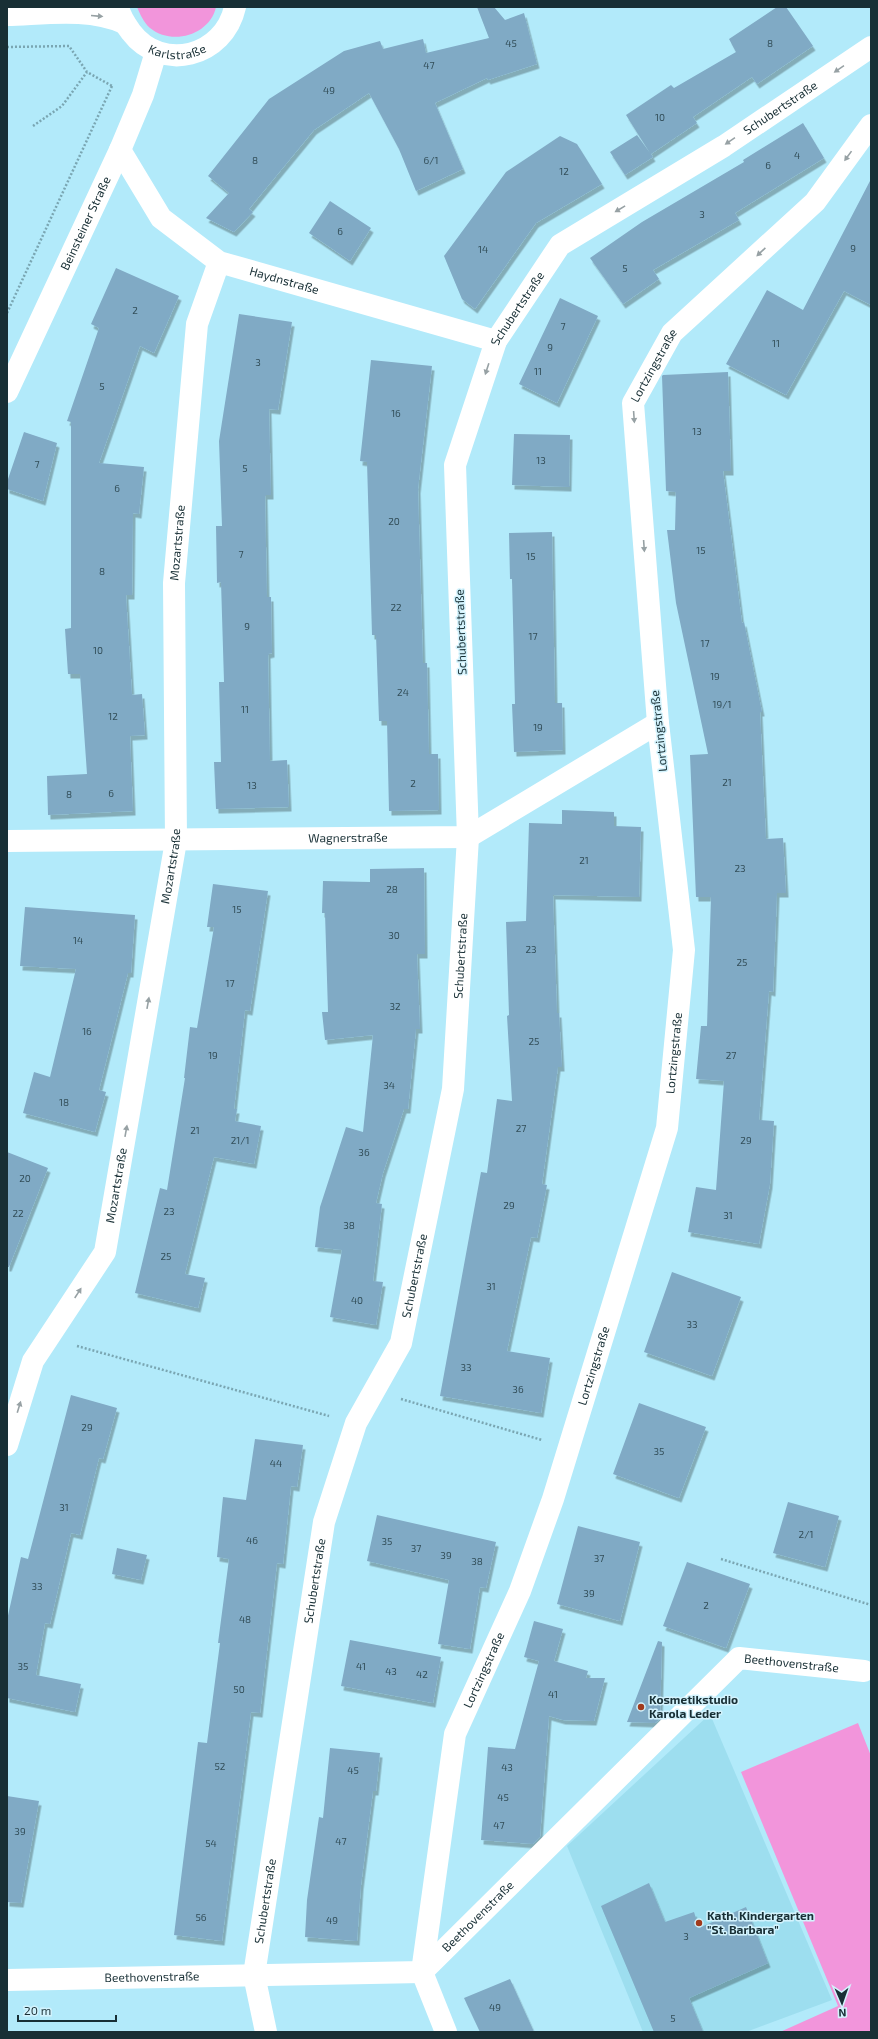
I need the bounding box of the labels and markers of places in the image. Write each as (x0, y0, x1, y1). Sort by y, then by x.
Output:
place label: Kosmetikstudio Karola Leder (649, 1692, 738, 1720)
marker: Kosmetikstudio Karola Leder (636, 1702, 646, 1712)
place label: Kath. Kindergarten "St. Barbara" (707, 1908, 814, 1936)
marker: Kath. Kindergarten "St. Barbara" (694, 1918, 704, 1928)

